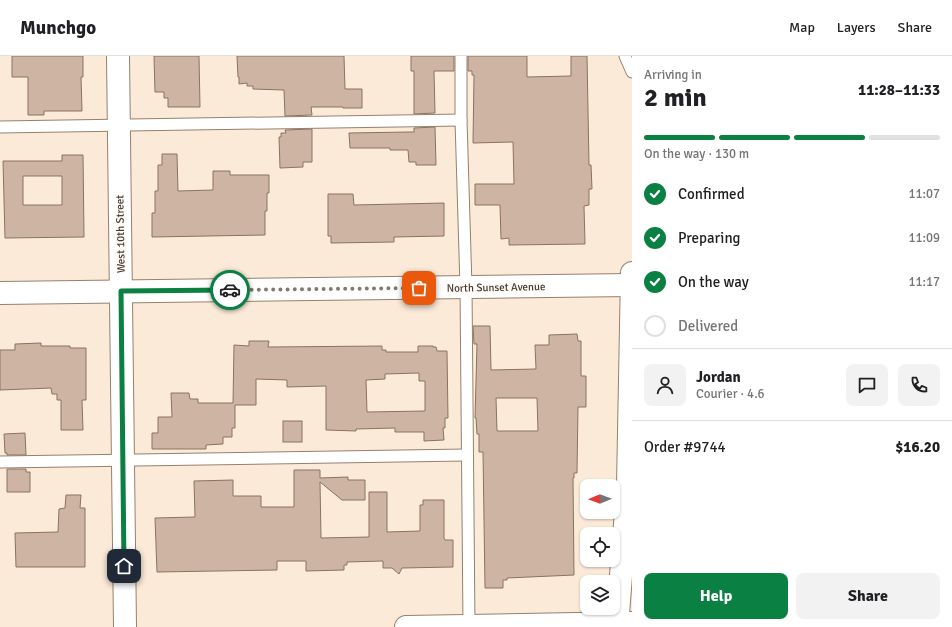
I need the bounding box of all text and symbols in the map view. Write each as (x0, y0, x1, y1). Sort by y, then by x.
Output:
text: Munchgo (20, 16, 96, 40)
text: Map (789, 19, 815, 36)
text: Layers (837, 19, 876, 36)
text: Share (898, 19, 932, 36)
text: Arriving in (644, 67, 702, 83)
text: 11:28–11:33 (858, 81, 940, 99)
text: 2 min (644, 82, 707, 114)
text: On the way · 130 m (644, 146, 749, 162)
icon: check (644, 183, 666, 205)
text: Confirmed (678, 185, 745, 203)
text: 11:07 (908, 186, 940, 202)
street label: West 10th Street (113, 195, 128, 273)
icon: check (644, 227, 666, 249)
text: Preparing (678, 229, 741, 247)
text: 11:09 (908, 230, 940, 246)
courier (210, 270, 250, 310)
pin (402, 271, 436, 305)
icon: check (644, 271, 666, 293)
text: On the way (678, 273, 749, 291)
text: 11:17 (908, 274, 940, 290)
icon: bag (408, 277, 430, 299)
icon: car (219, 279, 241, 301)
street label: North Sunset Avenue (446, 280, 546, 295)
text: Delivered (678, 317, 738, 335)
button: person (644, 364, 686, 406)
button: chat (846, 364, 888, 406)
button: phone (898, 364, 940, 406)
text: Jordan (696, 368, 741, 386)
text: Courier · 4.6 (696, 386, 765, 402)
text: Order #9744 (644, 438, 726, 456)
text: $16.20 (895, 438, 940, 456)
north arrow (580, 479, 620, 519)
map controls (580, 479, 620, 615)
button: locate (580, 527, 620, 567)
pin (107, 549, 141, 583)
icon: home (113, 555, 135, 577)
button: Help (644, 573, 788, 619)
button: Share (796, 573, 940, 619)
button: layers (580, 575, 620, 615)

